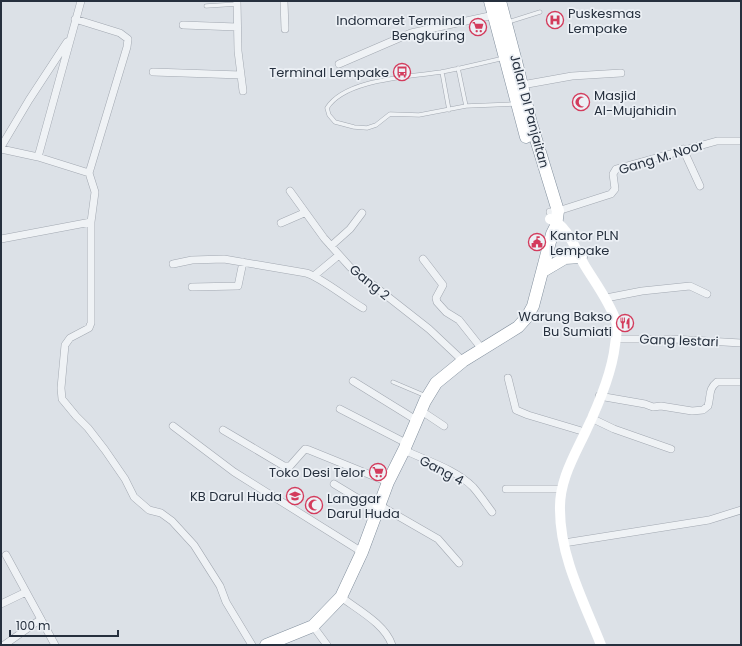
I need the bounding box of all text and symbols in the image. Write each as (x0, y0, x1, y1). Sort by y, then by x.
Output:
place label: Puskesmas Lempake (568, 4, 641, 38)
hospital icon: Puskesmas Lempake (545, 10, 565, 30)
place label: Indomaret Terminal Bengkuring (336, 11, 465, 45)
supermarket icon: Indomaret Terminal Bengkuring (468, 17, 488, 37)
street label: Jalan DI Panjaitan (505, 52, 554, 170)
bus stop icon: Terminal Lempake (392, 62, 412, 82)
place label: Terminal Lempake (269, 63, 389, 82)
place label: Masjid Al-Mujahidin (594, 86, 676, 120)
mosque icon: Masjid Al-Mujahidin (571, 92, 591, 112)
street label: Gang M. Noor (617, 136, 706, 179)
place label: Kantor PLN Lempake (550, 226, 619, 260)
public building icon: Kantor PLN Lempake (527, 232, 547, 252)
street label: Gang 2 (345, 260, 394, 305)
place label: Warung Bakso Bu Sumiati (518, 307, 612, 341)
restaurant icon: Warung Bakso Bu Sumiati (615, 313, 635, 333)
street label: Gang lestari (639, 330, 719, 351)
street label: Gang 4 (416, 451, 467, 490)
supermarket icon: Toko Desi Telor (368, 462, 388, 482)
place label: Toko Desi Telor (269, 463, 365, 482)
school or university icon: KB Darul Huda (285, 486, 305, 506)
place label: KB Darul Huda (190, 487, 282, 506)
place label: Langgar Darul Huda (327, 489, 400, 523)
mosque icon: Langgar Darul Huda (304, 495, 324, 515)
scale bar (10, 612, 118, 638)
text: 100 m (16, 617, 50, 634)

